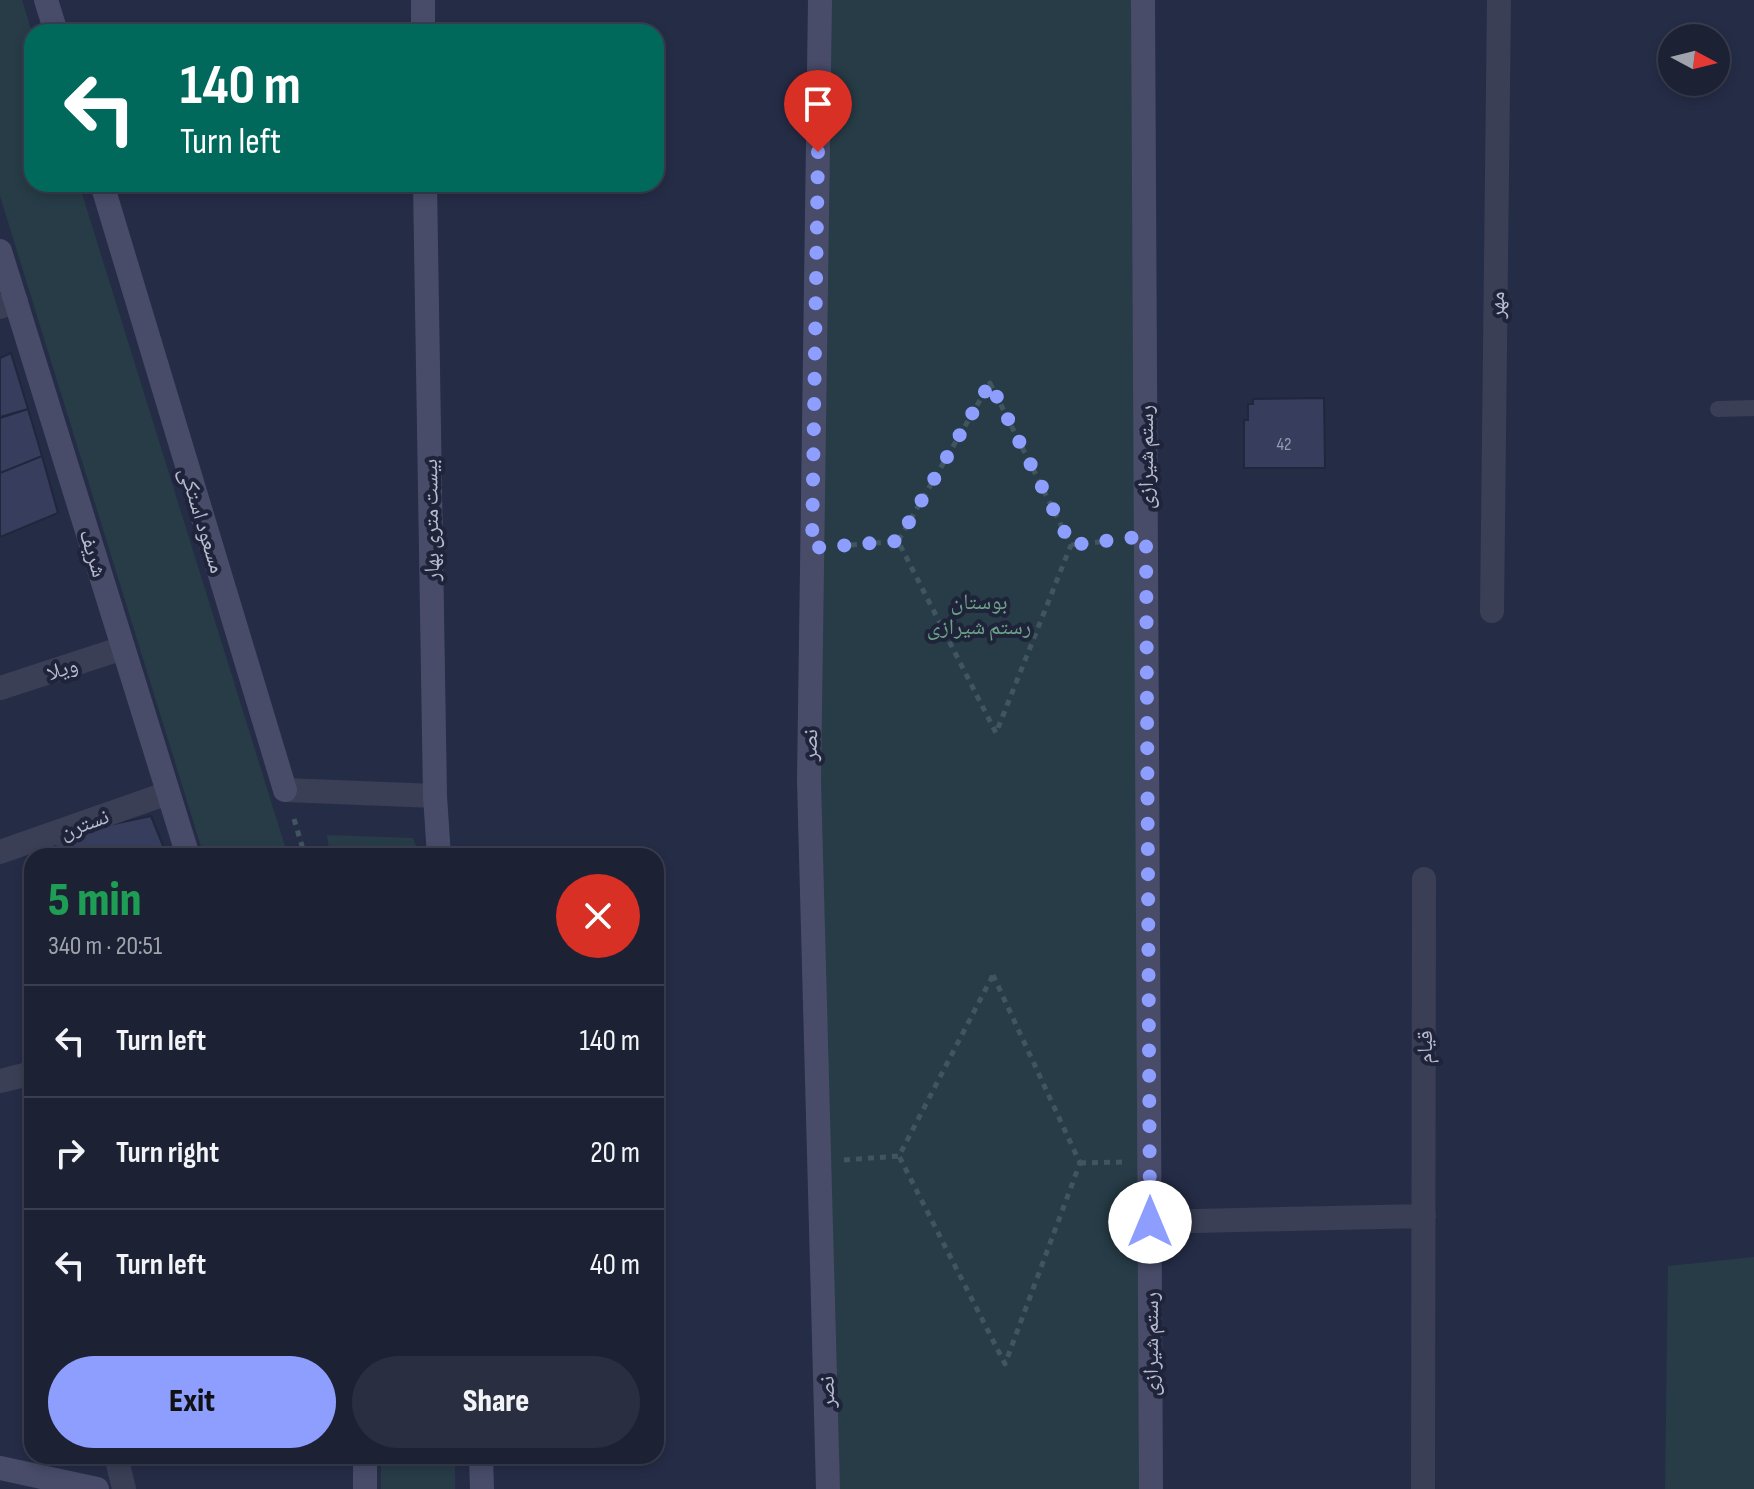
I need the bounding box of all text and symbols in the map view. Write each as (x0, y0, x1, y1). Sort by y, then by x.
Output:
north arrow (1658, 24, 1730, 96)
map controls (1658, 24, 1730, 96)
text: 140 m (180, 53, 301, 120)
icon: left (48, 56, 152, 160)
pin (784, 70, 852, 152)
icon: arrive (796, 82, 840, 126)
text: Turn left (180, 121, 281, 164)
street label: مهر (1484, 291, 1511, 320)
street label: رستم شیرازی (1133, 405, 1160, 509)
house number: 42 (1276, 434, 1292, 455)
street label: بیست متری بهار (417, 459, 446, 582)
street label: مسعود استکی (173, 464, 230, 577)
street label: شریف (73, 526, 113, 581)
park label: بوستان رستم شیرازی (927, 589, 1031, 641)
street label: ویلا (43, 652, 82, 687)
street label: نصر (797, 729, 824, 762)
street label: نسترن (56, 803, 113, 846)
text: 5 min (48, 872, 141, 929)
button: close (556, 874, 640, 958)
text: 340 m · 20:51 (48, 931, 162, 962)
icon: left (48, 1019, 92, 1063)
text: Turn left (116, 1023, 206, 1059)
text: 140 m (580, 1023, 640, 1059)
street label: قیام (1412, 1030, 1439, 1064)
icon: right (48, 1131, 92, 1175)
text: Turn right (116, 1135, 219, 1171)
text: 20 m (590, 1135, 640, 1171)
position arrow (1108, 1180, 1192, 1264)
icon: left (48, 1243, 92, 1287)
text: Turn left (116, 1247, 206, 1283)
text: 40 m (590, 1247, 640, 1283)
street label: رستم شیرازی (1138, 1292, 1165, 1396)
button: Exit (48, 1356, 336, 1448)
button: Share (352, 1356, 640, 1448)
street label: نصر (813, 1375, 842, 1409)

